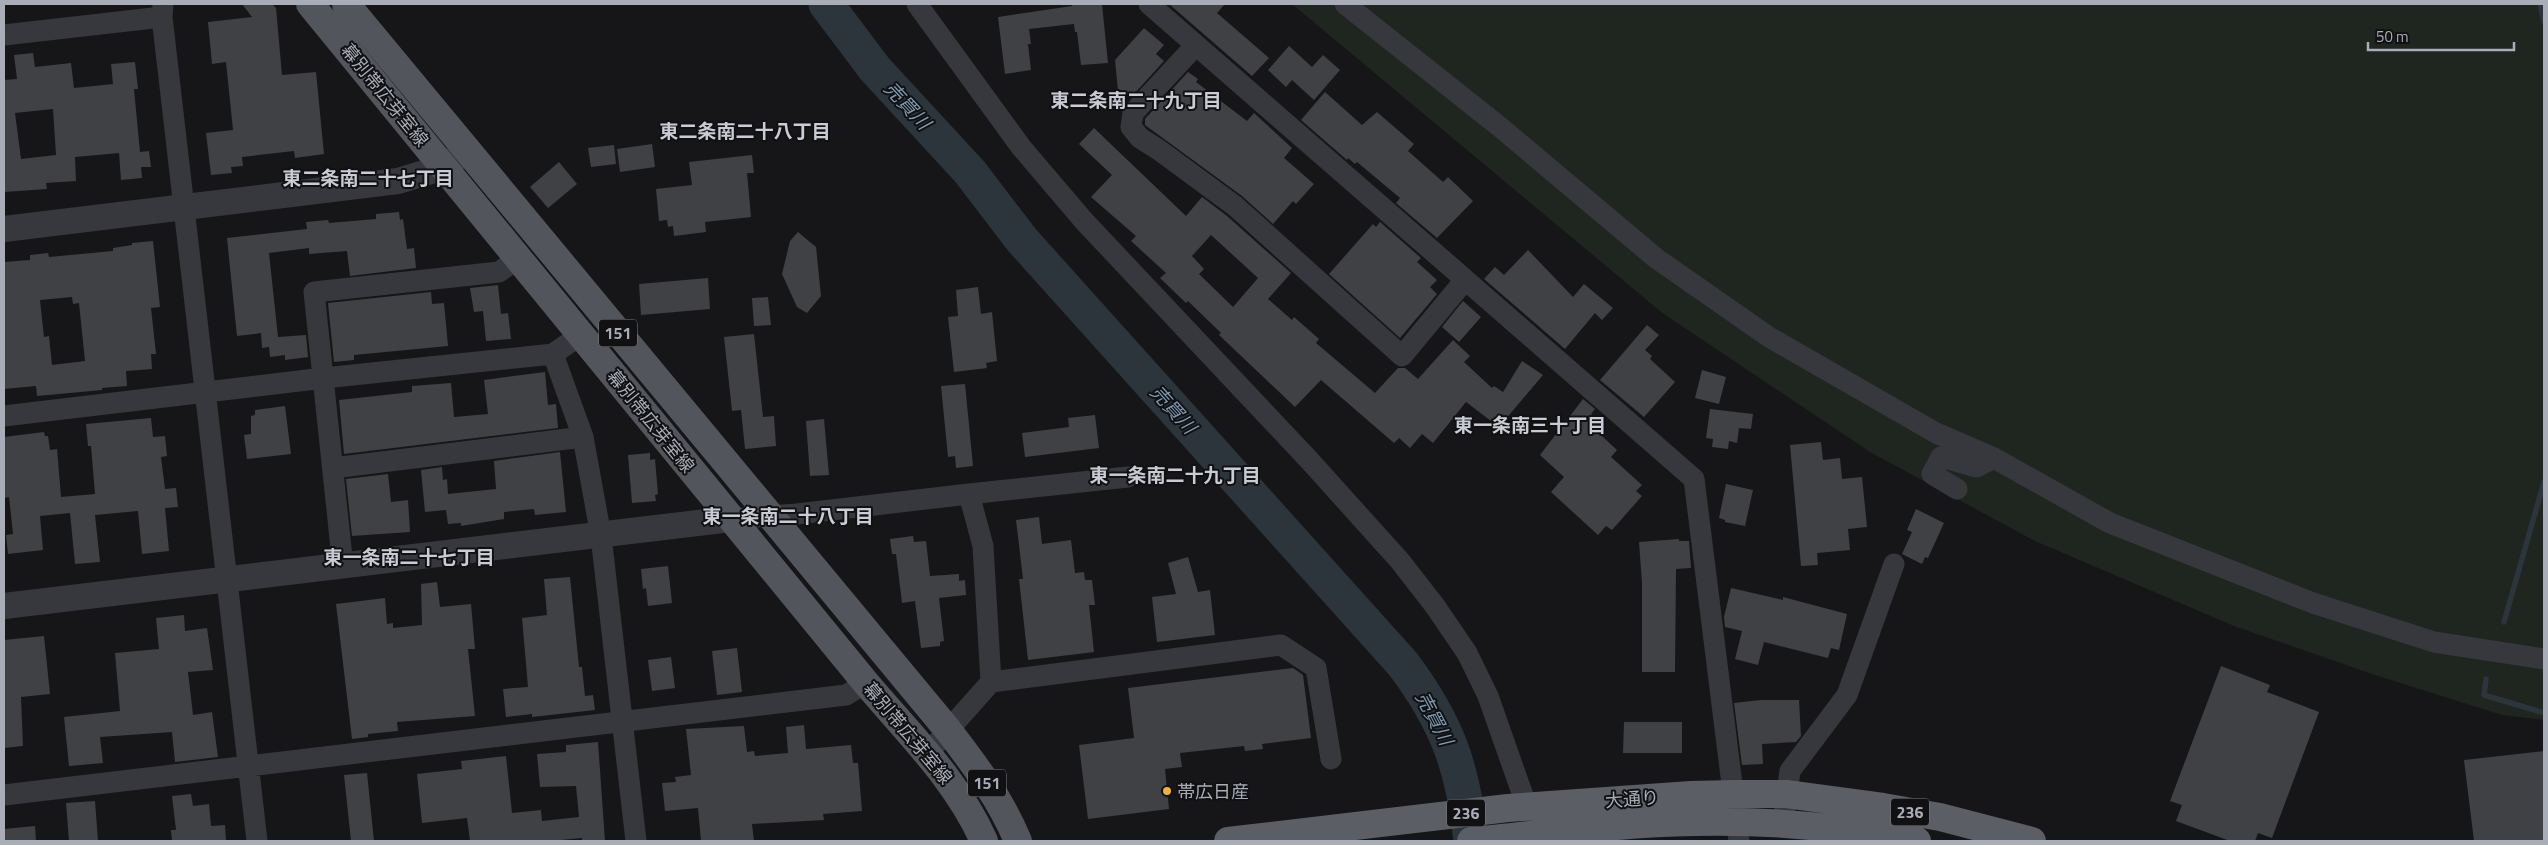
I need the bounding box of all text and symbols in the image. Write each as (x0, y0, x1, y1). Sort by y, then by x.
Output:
scale bar (2368, 20, 2514, 52)
text: 50 m (2376, 25, 2409, 48)
street label: 幕別帯広芽室線 (335, 38, 435, 152)
water label: 売買川 (878, 74, 939, 137)
district label: 東二条南二十九丁目 (1050, 85, 1222, 114)
district label: 東二条南二十八丁目 (659, 116, 831, 145)
district label: 東二条南二十七丁目 (282, 163, 454, 192)
road number: 151 (599, 319, 637, 346)
street label: 幕別帯広芽室線 (601, 364, 701, 478)
water label: 売買川 (1144, 378, 1205, 441)
district label: 東一条南三十丁目 (1454, 410, 1606, 439)
district label: 東一条南二十九丁目 (1089, 460, 1261, 489)
district label: 東一条南二十八丁目 (702, 501, 874, 530)
district label: 東一条南二十七丁目 (323, 542, 495, 571)
street label: 幕別帯広芽室線 (857, 676, 959, 790)
water label: 売買川 (1409, 686, 1462, 752)
road number: 151 (968, 770, 1006, 796)
place label: 帯広日産 (1177, 778, 1249, 805)
street label: 大通り (1604, 784, 1660, 814)
marker: 帯広日産 (1161, 785, 1173, 797)
road number: 236 (1891, 799, 1929, 826)
road number: 236 (1447, 800, 1485, 826)

